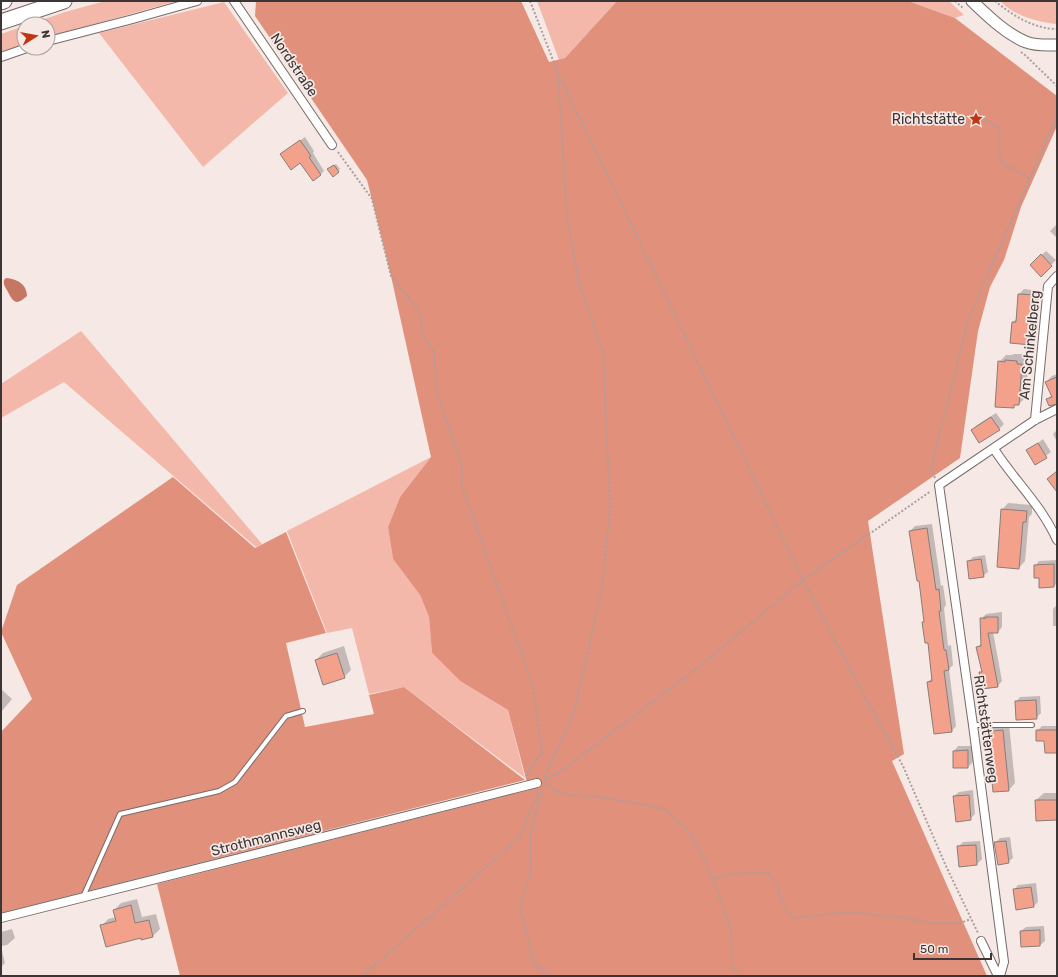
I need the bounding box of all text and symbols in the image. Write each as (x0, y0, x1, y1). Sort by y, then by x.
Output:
north arrow (16, 16, 56, 56)
text: N (38, 29, 52, 39)
street label: Nordstraße (267, 30, 322, 100)
place label: Richtstätte (892, 111, 965, 128)
place icon: Richtstätte (968, 111, 984, 127)
street label: Am Schinkelberg (1016, 289, 1044, 401)
street label: Richtstättenweg (970, 674, 1002, 784)
street label: Strothmannsweg (209, 816, 323, 860)
scale bar (914, 935, 991, 961)
text: 50 m (920, 942, 948, 956)

